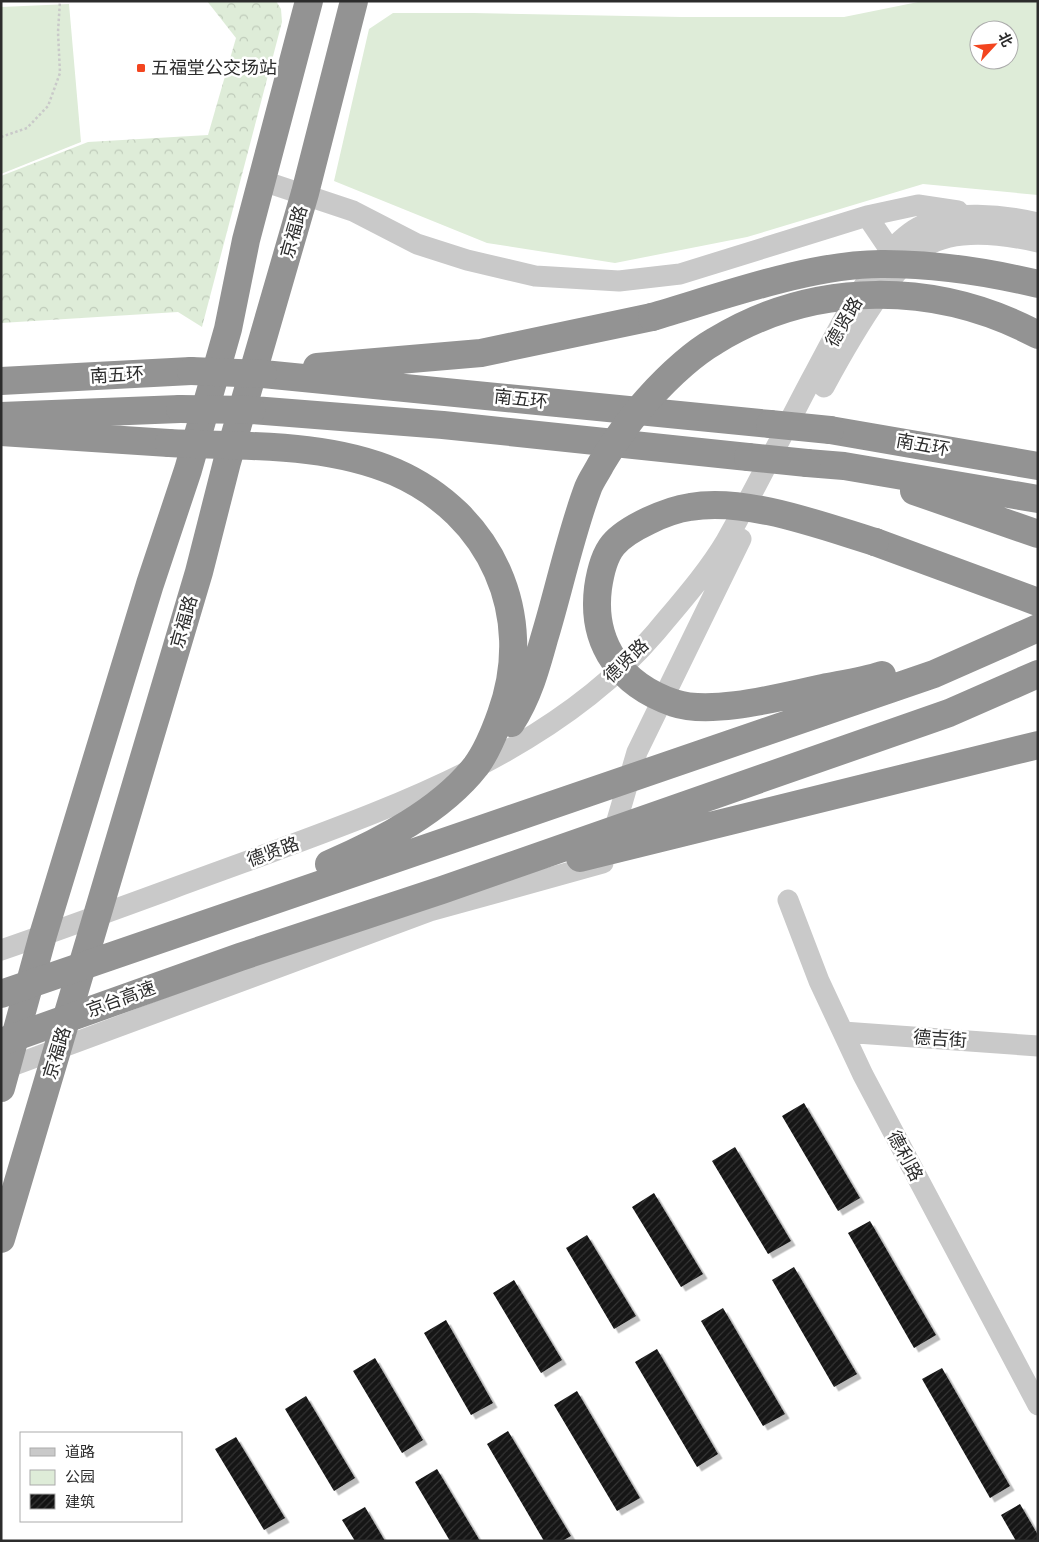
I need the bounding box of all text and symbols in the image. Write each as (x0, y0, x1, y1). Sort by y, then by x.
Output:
north arrow (969, 20, 1019, 70)
text: 北 (995, 30, 1016, 49)
place label: 五福堂公交场站 (151, 58, 277, 78)
marker: 五福堂公交场站 (135, 62, 147, 74)
street label: 京福路 (277, 203, 311, 261)
street label: 德贤路 (822, 294, 866, 350)
street label: 南五环 (90, 364, 144, 386)
street label: 南五环 (493, 386, 549, 412)
street label: 南五环 (895, 430, 951, 460)
street label: 京福路 (167, 593, 201, 651)
street label: 德贤路 (600, 635, 652, 687)
street label: 德贤路 (244, 833, 302, 871)
street label: 京台高速 (84, 977, 158, 1021)
street label: 京福路 (40, 1024, 74, 1082)
street label: 德吉街 (912, 1027, 968, 1051)
street label: 德利路 (883, 1127, 927, 1185)
legend (20, 1432, 182, 1522)
text: 道路 (65, 1443, 95, 1460)
text: 公园 (65, 1468, 95, 1485)
text: 建筑 (65, 1493, 95, 1510)

